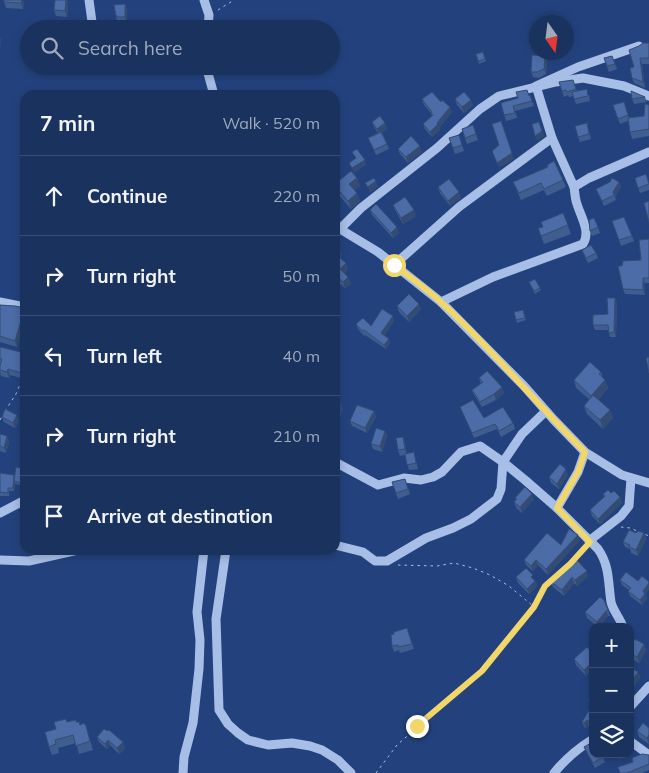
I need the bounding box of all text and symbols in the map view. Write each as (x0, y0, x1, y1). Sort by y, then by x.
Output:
north arrow (529, 15, 574, 60)
search box (20, 20, 340, 75)
icon: search (38, 34, 66, 62)
text: Search here (78, 36, 182, 60)
text: 7 min (40, 110, 95, 136)
text: Walk · 520 m (222, 113, 320, 133)
icon: ahead (40, 182, 68, 210)
text: Continue (87, 184, 167, 208)
text: 220 m (273, 186, 320, 206)
route start (383, 254, 406, 277)
icon: right (40, 262, 68, 290)
text: Turn right (87, 264, 176, 288)
text: 50 m (283, 266, 320, 286)
icon: left (40, 342, 68, 370)
text: Turn left (87, 344, 162, 368)
text: 40 m (283, 346, 320, 366)
icon: right (40, 422, 68, 450)
text: Turn right (87, 424, 176, 448)
text: 210 m (273, 426, 320, 446)
icon: arrive (40, 502, 68, 530)
text: Arrive at destination (87, 504, 273, 528)
map controls (589, 623, 634, 758)
button: + (589, 623, 634, 668)
button: − (589, 668, 634, 713)
button: layers (589, 713, 634, 758)
route end (406, 715, 429, 738)

